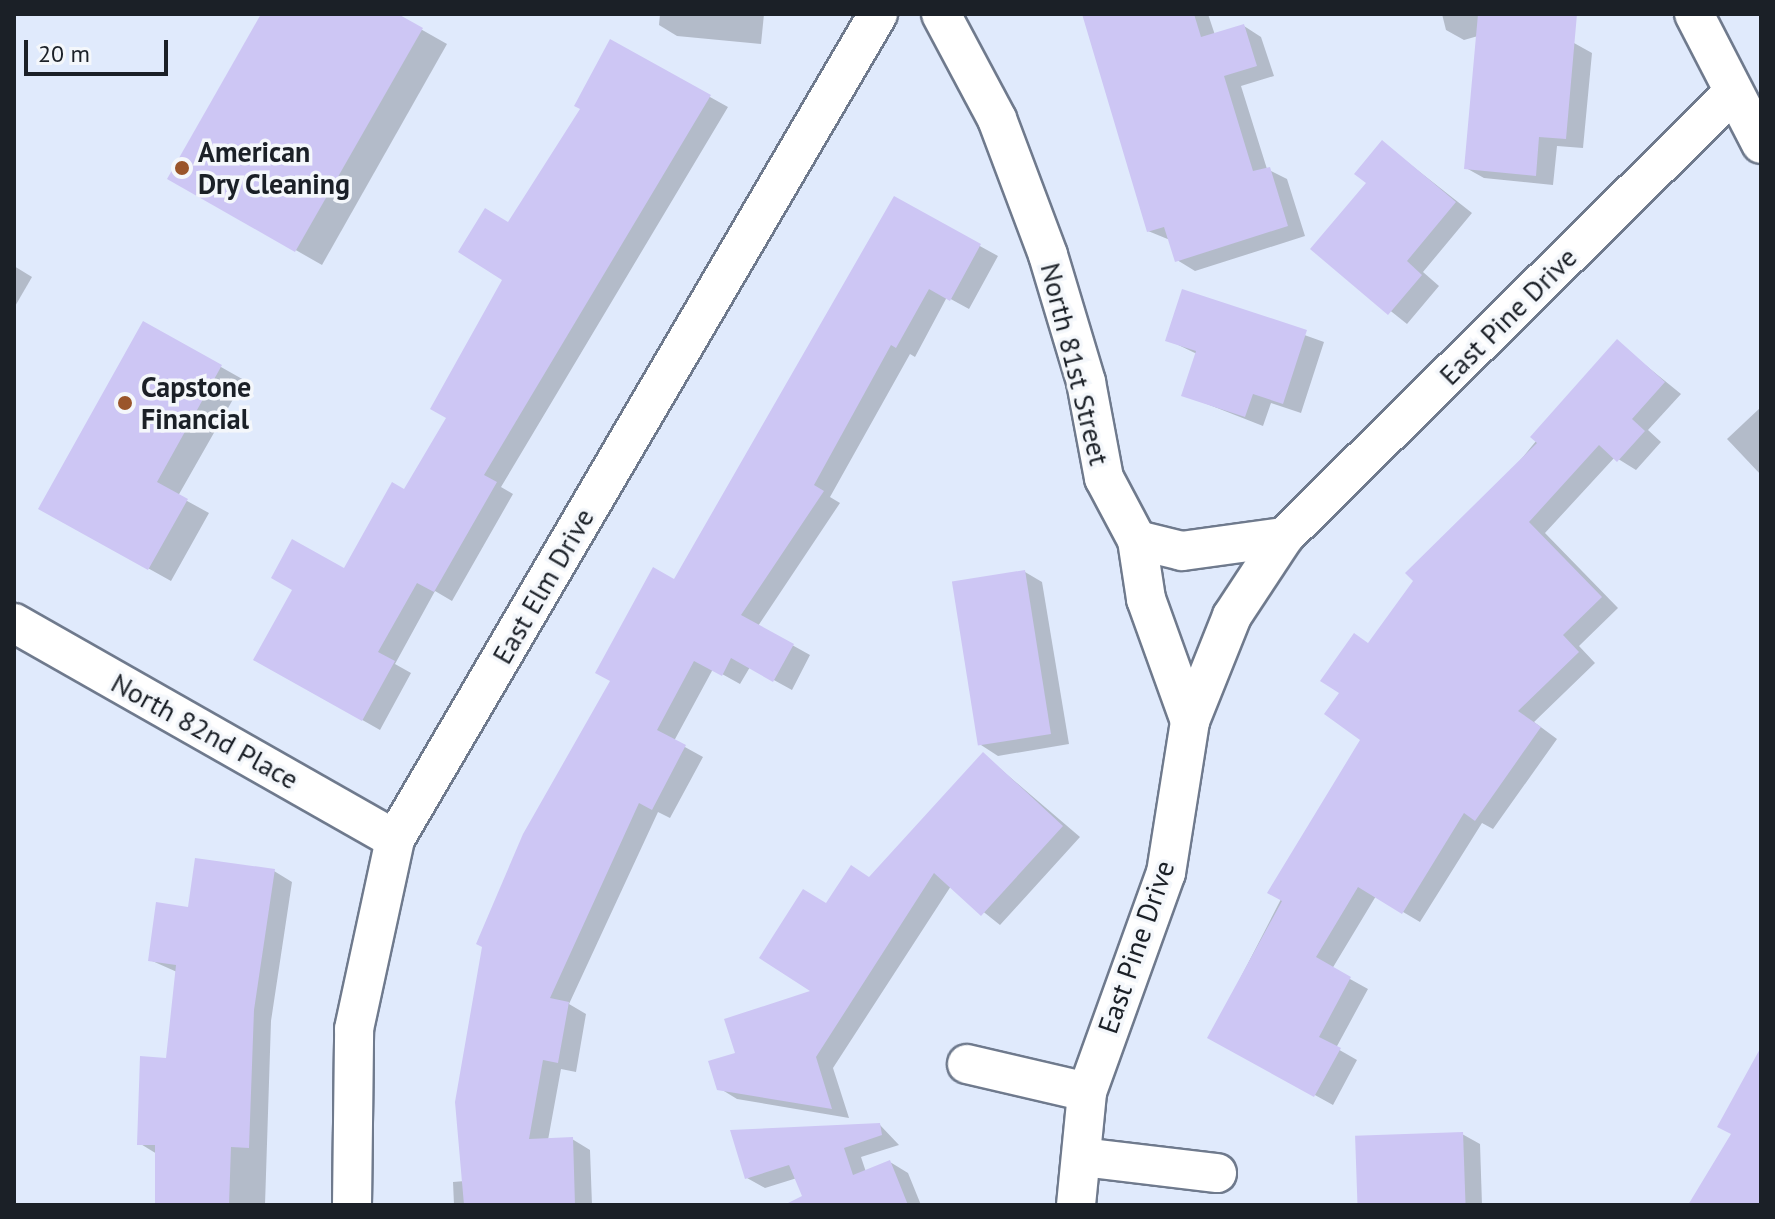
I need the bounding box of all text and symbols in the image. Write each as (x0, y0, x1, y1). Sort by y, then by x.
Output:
scale bar (28, 24, 172, 74)
text: 20 m (38, 38, 90, 69)
place label: American Dry Cleaning (198, 135, 351, 201)
marker: American Dry Cleaning (173, 159, 191, 177)
street label: East Pine Drive (1432, 240, 1584, 392)
street label: North 81st Street (1034, 259, 1116, 469)
place label: Capstone Financial (141, 370, 251, 436)
marker: Capstone Financial (116, 394, 134, 412)
street label: East Elm Drive (485, 502, 601, 670)
street label: North 82nd Place (106, 666, 304, 796)
street label: East Pine Drive (1091, 856, 1181, 1038)

